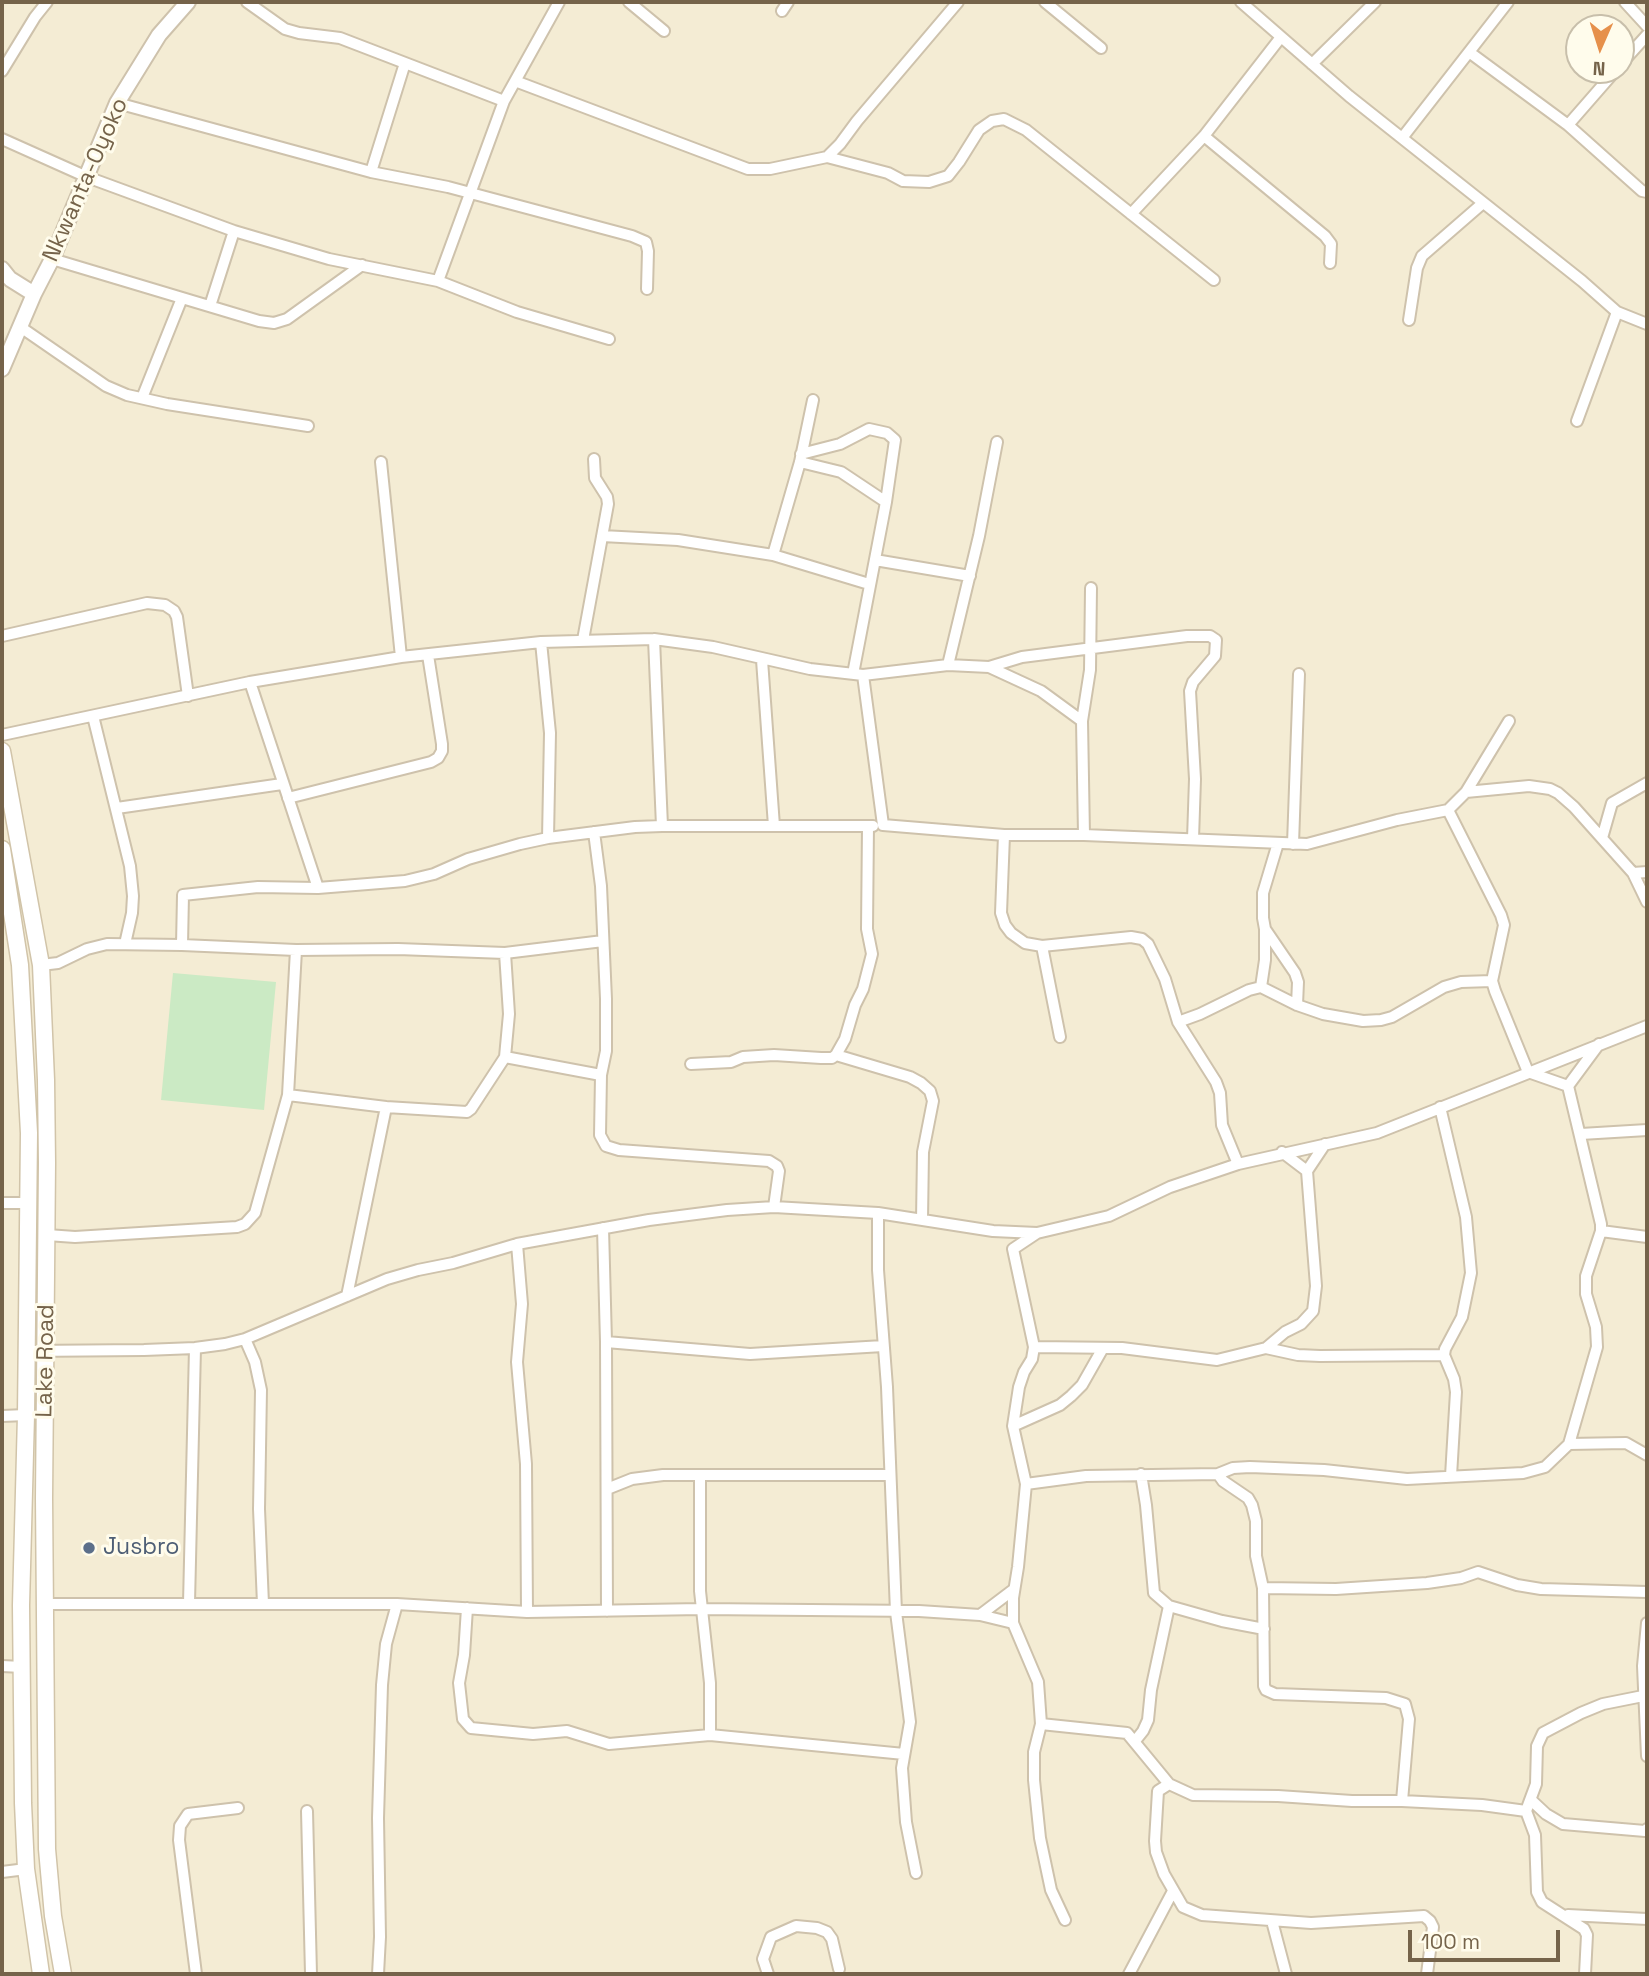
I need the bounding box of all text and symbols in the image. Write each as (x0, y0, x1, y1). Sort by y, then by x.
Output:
north arrow (1565, 14, 1635, 84)
text: N (1592, 56, 1606, 81)
street label: Nkwanta-Oyoko (37, 94, 135, 266)
street label: Lake Road (31, 1304, 61, 1418)
place label: Jusbro (103, 1534, 180, 1562)
marker: Jusbro (81, 1540, 97, 1556)
scale bar (1411, 1916, 1563, 1960)
text: 100 m (1421, 1928, 1480, 1955)

